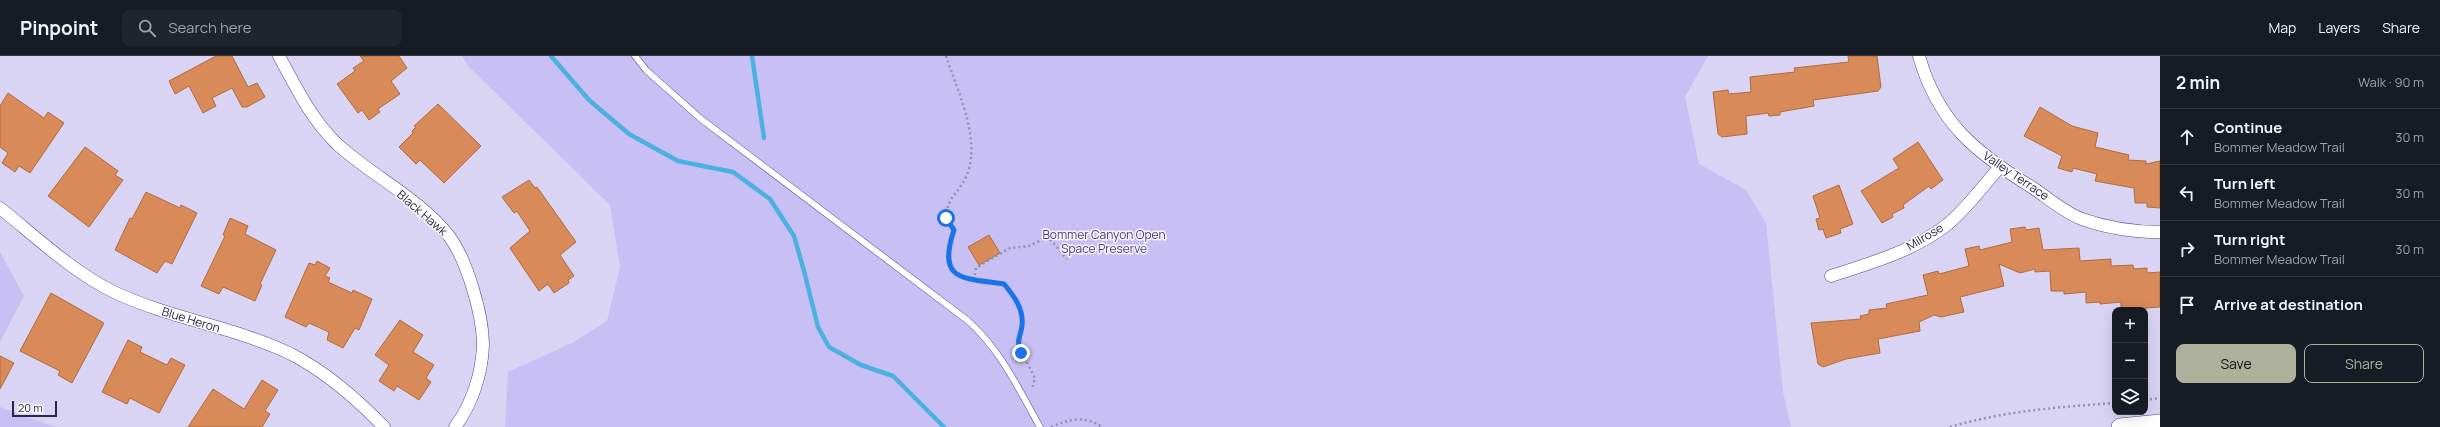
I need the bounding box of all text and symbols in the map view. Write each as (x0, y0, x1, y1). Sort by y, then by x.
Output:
search box (122, 10, 402, 46)
text: Pinpoint (20, 15, 98, 41)
icon: search (136, 17, 158, 39)
text: Search here (168, 17, 252, 38)
text: Map (2268, 18, 2296, 37)
text: Layers (2318, 18, 2360, 37)
text: Share (2382, 18, 2420, 37)
text: 2 min (2176, 71, 2220, 94)
text: Walk · 90 m (2358, 73, 2424, 91)
text: Continue (2214, 117, 2282, 138)
icon: ahead (2176, 126, 2198, 148)
text: 30 m (2395, 128, 2424, 146)
text: Bommer Meadow Trail (2214, 138, 2345, 156)
street label: Valley Terrace (1980, 147, 2053, 204)
text: Turn left (2214, 173, 2276, 194)
icon: left (2176, 182, 2198, 204)
text: 30 m (2395, 184, 2424, 202)
street label: Black Hawk (393, 186, 452, 240)
text: Bommer Meadow Trail (2214, 194, 2345, 212)
route start (937, 209, 955, 227)
street label: Milrose (1903, 219, 1946, 254)
park label: Bommer Canyon Open Space Preserve (1042, 226, 1166, 257)
text: Turn right (2214, 229, 2285, 250)
icon: right (2176, 238, 2198, 260)
text: 30 m (2395, 240, 2424, 258)
text: Bommer Meadow Trail (2214, 250, 2345, 268)
icon: arrive (2176, 294, 2198, 316)
text: Arrive at destination (2214, 294, 2363, 315)
street label: Blue Heron (160, 303, 222, 336)
map controls (2112, 307, 2148, 415)
button: + (2112, 307, 2148, 343)
button: − (2112, 343, 2148, 379)
route end (1012, 344, 1030, 362)
button: Save (2176, 344, 2296, 383)
button: Share (2304, 344, 2424, 383)
button: layers (2112, 379, 2148, 415)
scale bar (12, 399, 57, 418)
text: 20 m (18, 400, 43, 415)

